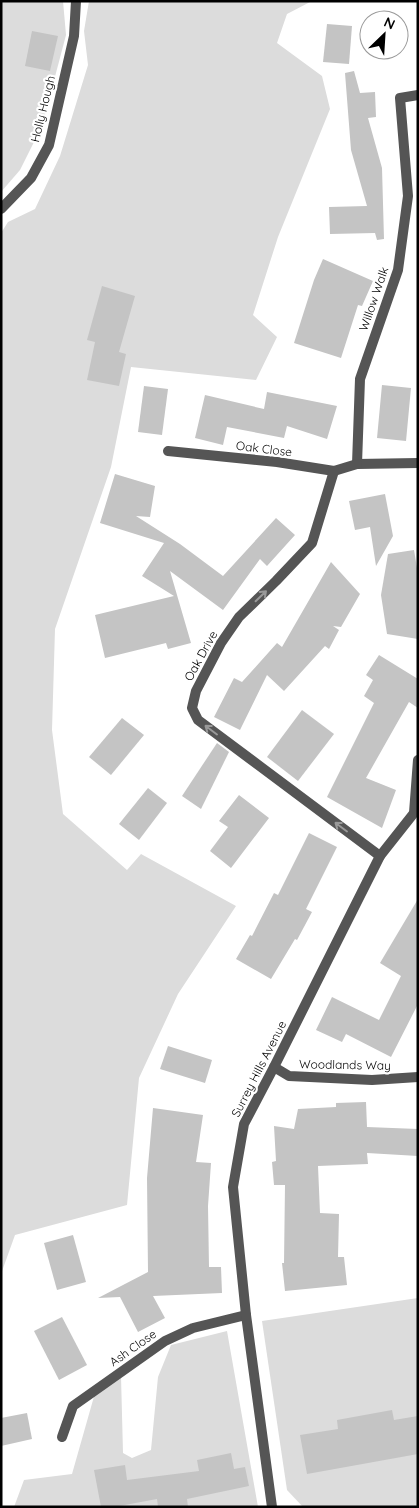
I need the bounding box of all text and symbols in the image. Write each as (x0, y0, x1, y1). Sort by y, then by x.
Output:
north arrow (359, 10, 409, 60)
text: N (381, 13, 398, 34)
street label: Holly Hough (27, 74, 58, 144)
street label: Willow Walk (356, 265, 392, 333)
street label: Oak Close (235, 438, 293, 459)
one-way arrow (254, 590, 267, 602)
street label: Oak Drive (181, 628, 221, 683)
one-way arrow (205, 724, 218, 735)
one-way arrow (334, 822, 348, 832)
street label: Surrey Hills Avenue (228, 1018, 289, 1119)
street label: Woodlands Way (299, 1056, 391, 1073)
street label: Ash Close (106, 1326, 159, 1369)

